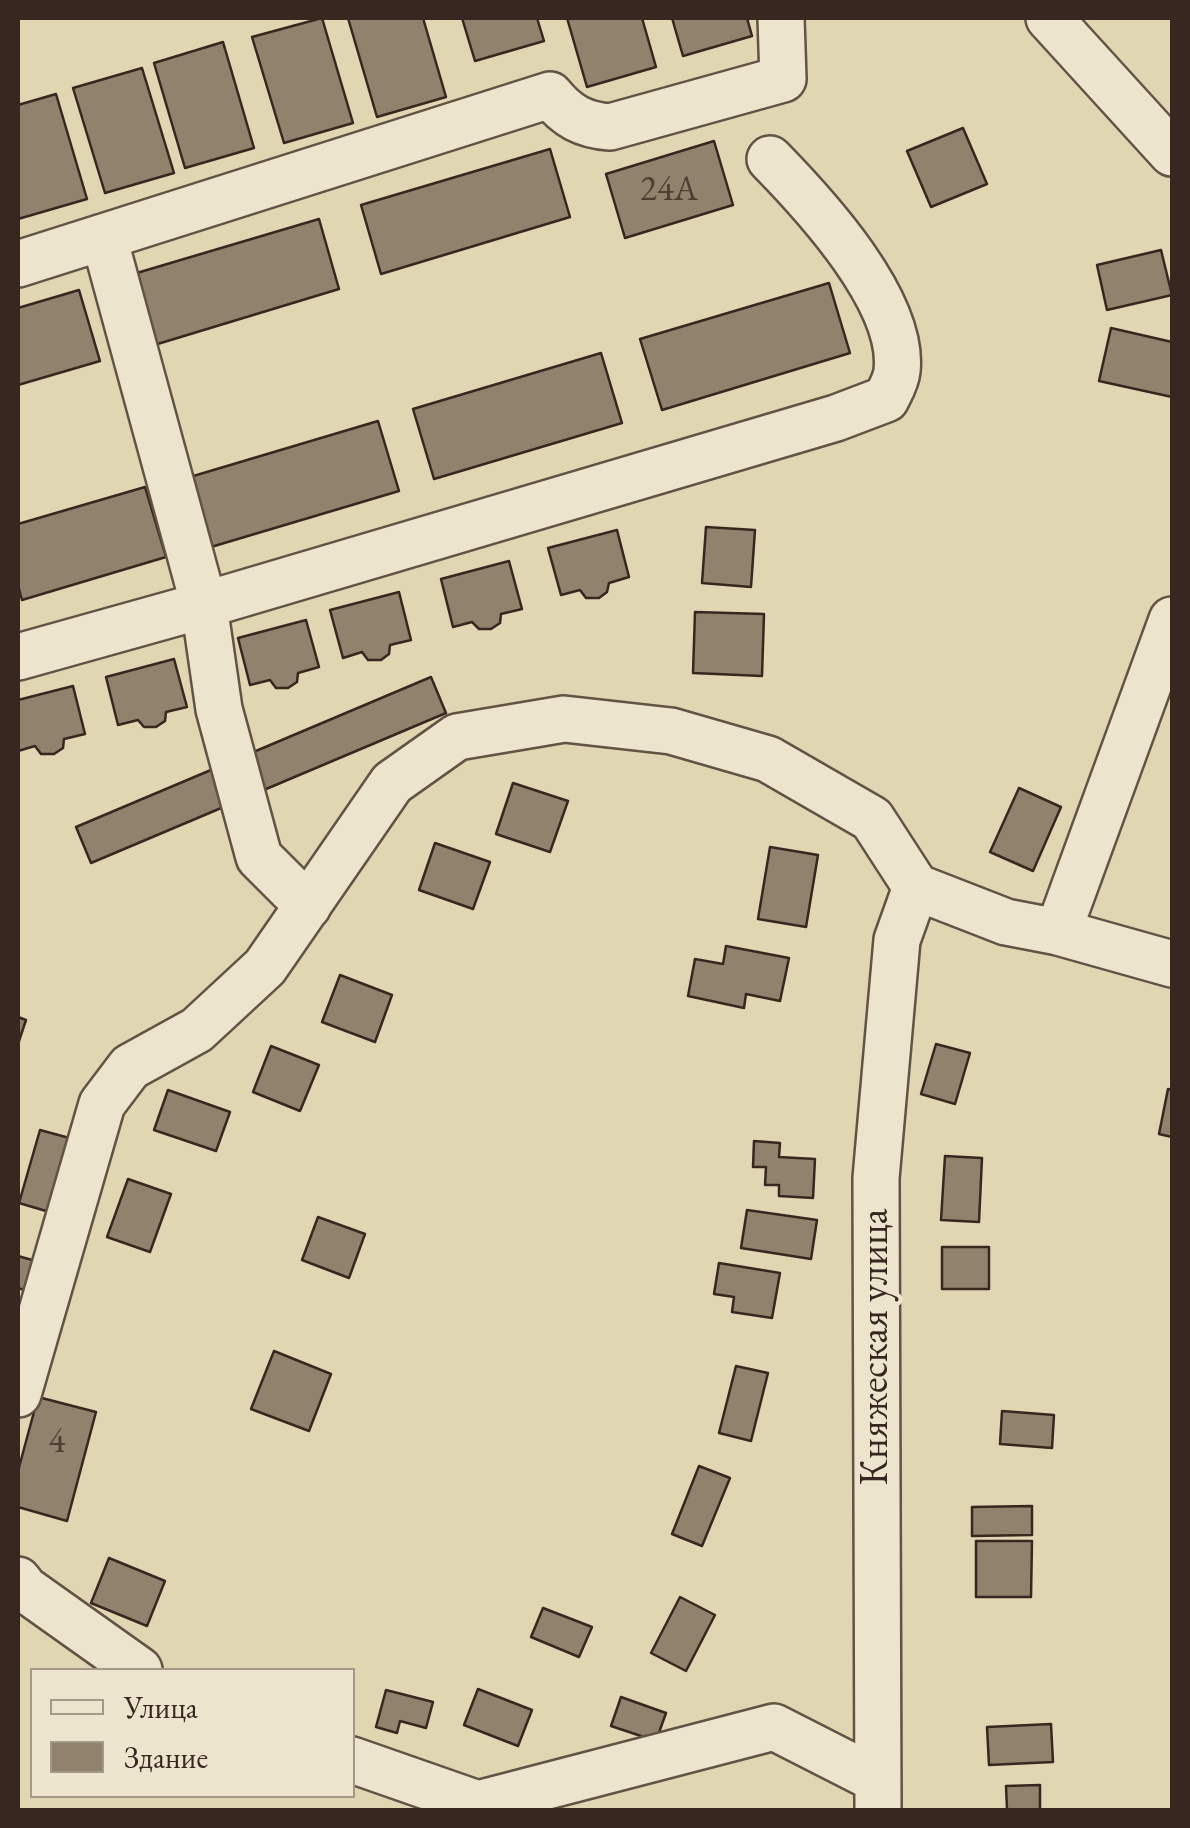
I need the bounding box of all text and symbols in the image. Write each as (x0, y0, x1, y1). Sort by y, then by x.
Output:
house number: 24А (640, 169, 698, 211)
street label: Княжеская улица (852, 1208, 900, 1486)
house number: 4 (49, 1421, 65, 1463)
legend (30, 1668, 355, 1798)
text: Улица (124, 1688, 198, 1727)
text: Здание (124, 1738, 208, 1777)

